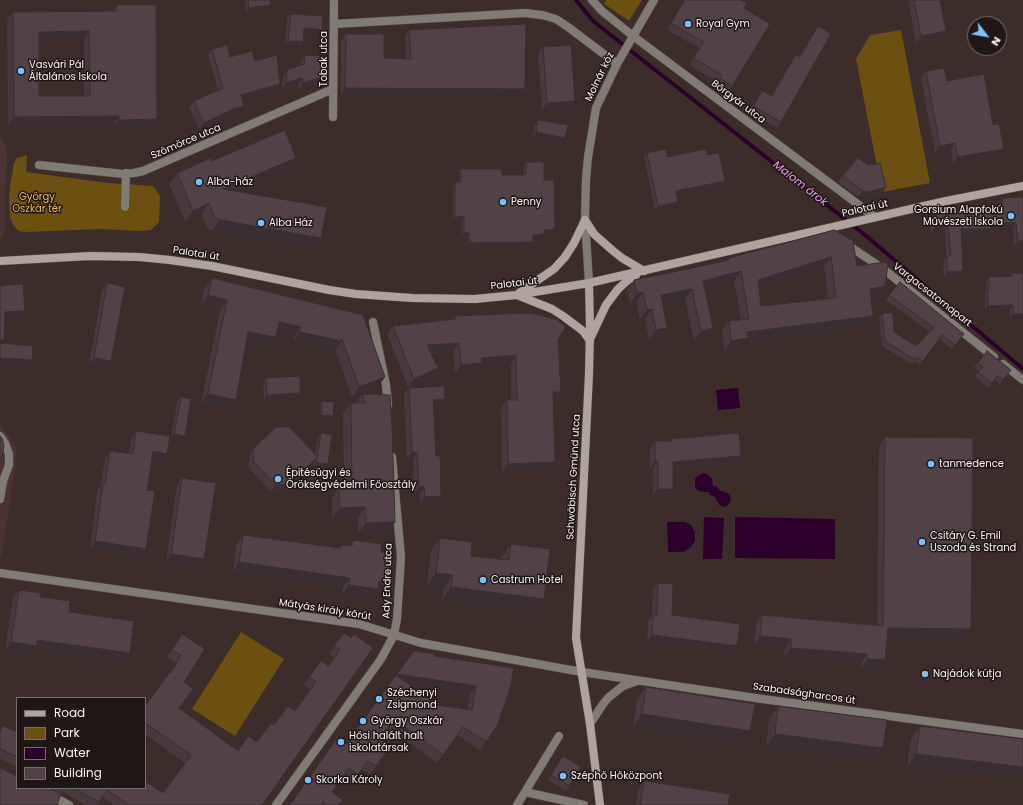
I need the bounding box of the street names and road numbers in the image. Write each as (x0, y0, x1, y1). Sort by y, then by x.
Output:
street label: Tobak utca (318, 31, 330, 87)
street label: Molnár köz (583, 50, 617, 104)
street label: Bőrgyár utca (709, 78, 767, 126)
street label: Szömörce utca (149, 122, 223, 162)
street label: Palotai út (841, 198, 889, 220)
street label: Palotai út (172, 244, 220, 264)
street label: Vargacsatornapart (890, 261, 974, 329)
street label: Palotai út (490, 275, 538, 293)
street label: Schwäbisch Gmünd utca (565, 414, 583, 540)
street label: Ady Endre utca (381, 543, 395, 619)
street label: Mátyás király körút (278, 597, 372, 623)
street label: Szabadságharcos út (752, 681, 856, 707)

